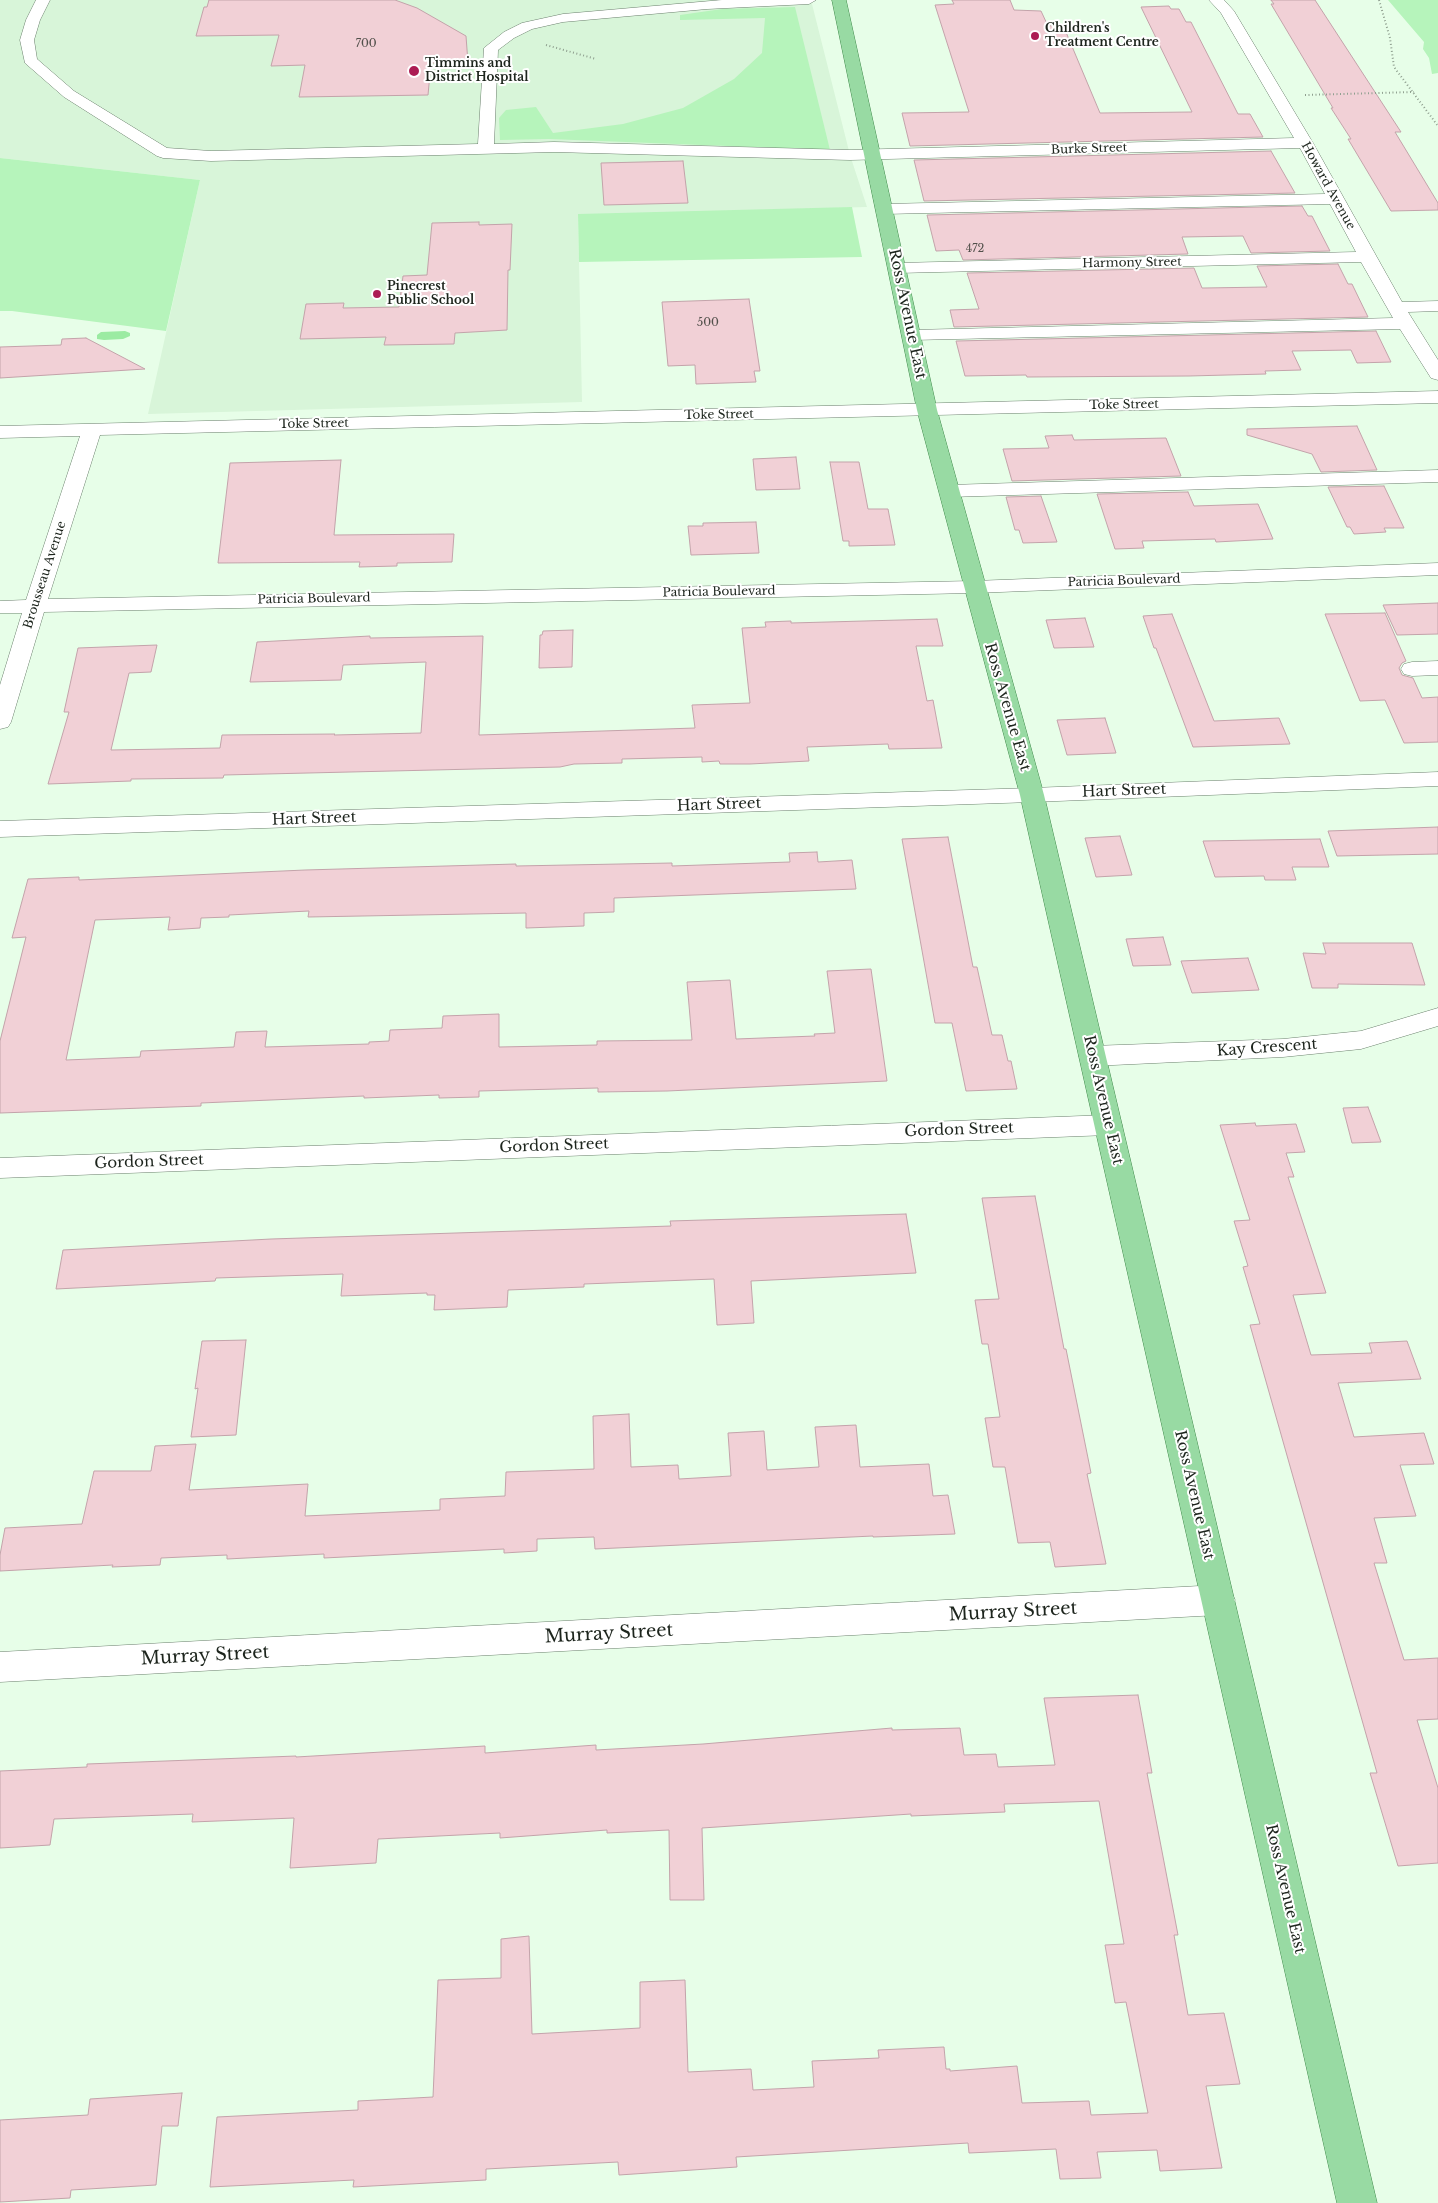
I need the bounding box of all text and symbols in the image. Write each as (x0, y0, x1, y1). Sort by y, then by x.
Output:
place label: Children's Treatment Centre (1045, 22, 1159, 50)
marker: Children's Treatment Centre (1029, 30, 1041, 42)
house number: 700 (355, 37, 377, 51)
place label: Timmins and District Hospital (425, 57, 528, 85)
marker: Timmins and District Hospital (407, 64, 421, 78)
street label: Burke Street (1051, 140, 1127, 158)
street label: Howard Avenue (1298, 140, 1358, 232)
house number: 472 (966, 242, 984, 256)
street label: Ross Avenue East (884, 247, 930, 381)
street label: Harmony Street (1082, 255, 1182, 271)
place label: Pinecrest Public School (387, 280, 474, 308)
marker: Pinecrest Public School (371, 288, 383, 300)
house number: 500 (697, 316, 719, 330)
street label: Toke Street (1089, 397, 1159, 413)
street label: Toke Street (684, 407, 754, 423)
street label: Toke Street (279, 416, 349, 432)
street label: Brousseau Avenue (21, 519, 69, 631)
street label: Patricia Boulevard (1067, 572, 1181, 590)
street label: Patricia Boulevard (662, 584, 776, 600)
street label: Patricia Boulevard (257, 591, 371, 607)
street label: Ross Avenue East (980, 641, 1034, 773)
street label: Hart Street (1081, 781, 1167, 801)
street label: Hart Street (676, 795, 762, 815)
street label: Hart Street (271, 809, 357, 829)
street label: Ross Avenue East (1079, 1033, 1127, 1167)
street label: Kay Crescent (1216, 1036, 1318, 1060)
street label: Gordon Street (904, 1119, 1014, 1141)
street label: Gordon Street (499, 1135, 609, 1157)
street label: Gordon Street (94, 1151, 204, 1173)
street label: Ross Avenue East (1170, 1428, 1218, 1562)
street label: Murray Street (948, 1598, 1078, 1626)
street label: Murray Street (544, 1620, 674, 1648)
street label: Murray Street (140, 1642, 270, 1670)
street label: Ross Avenue East (1261, 1822, 1309, 1956)

